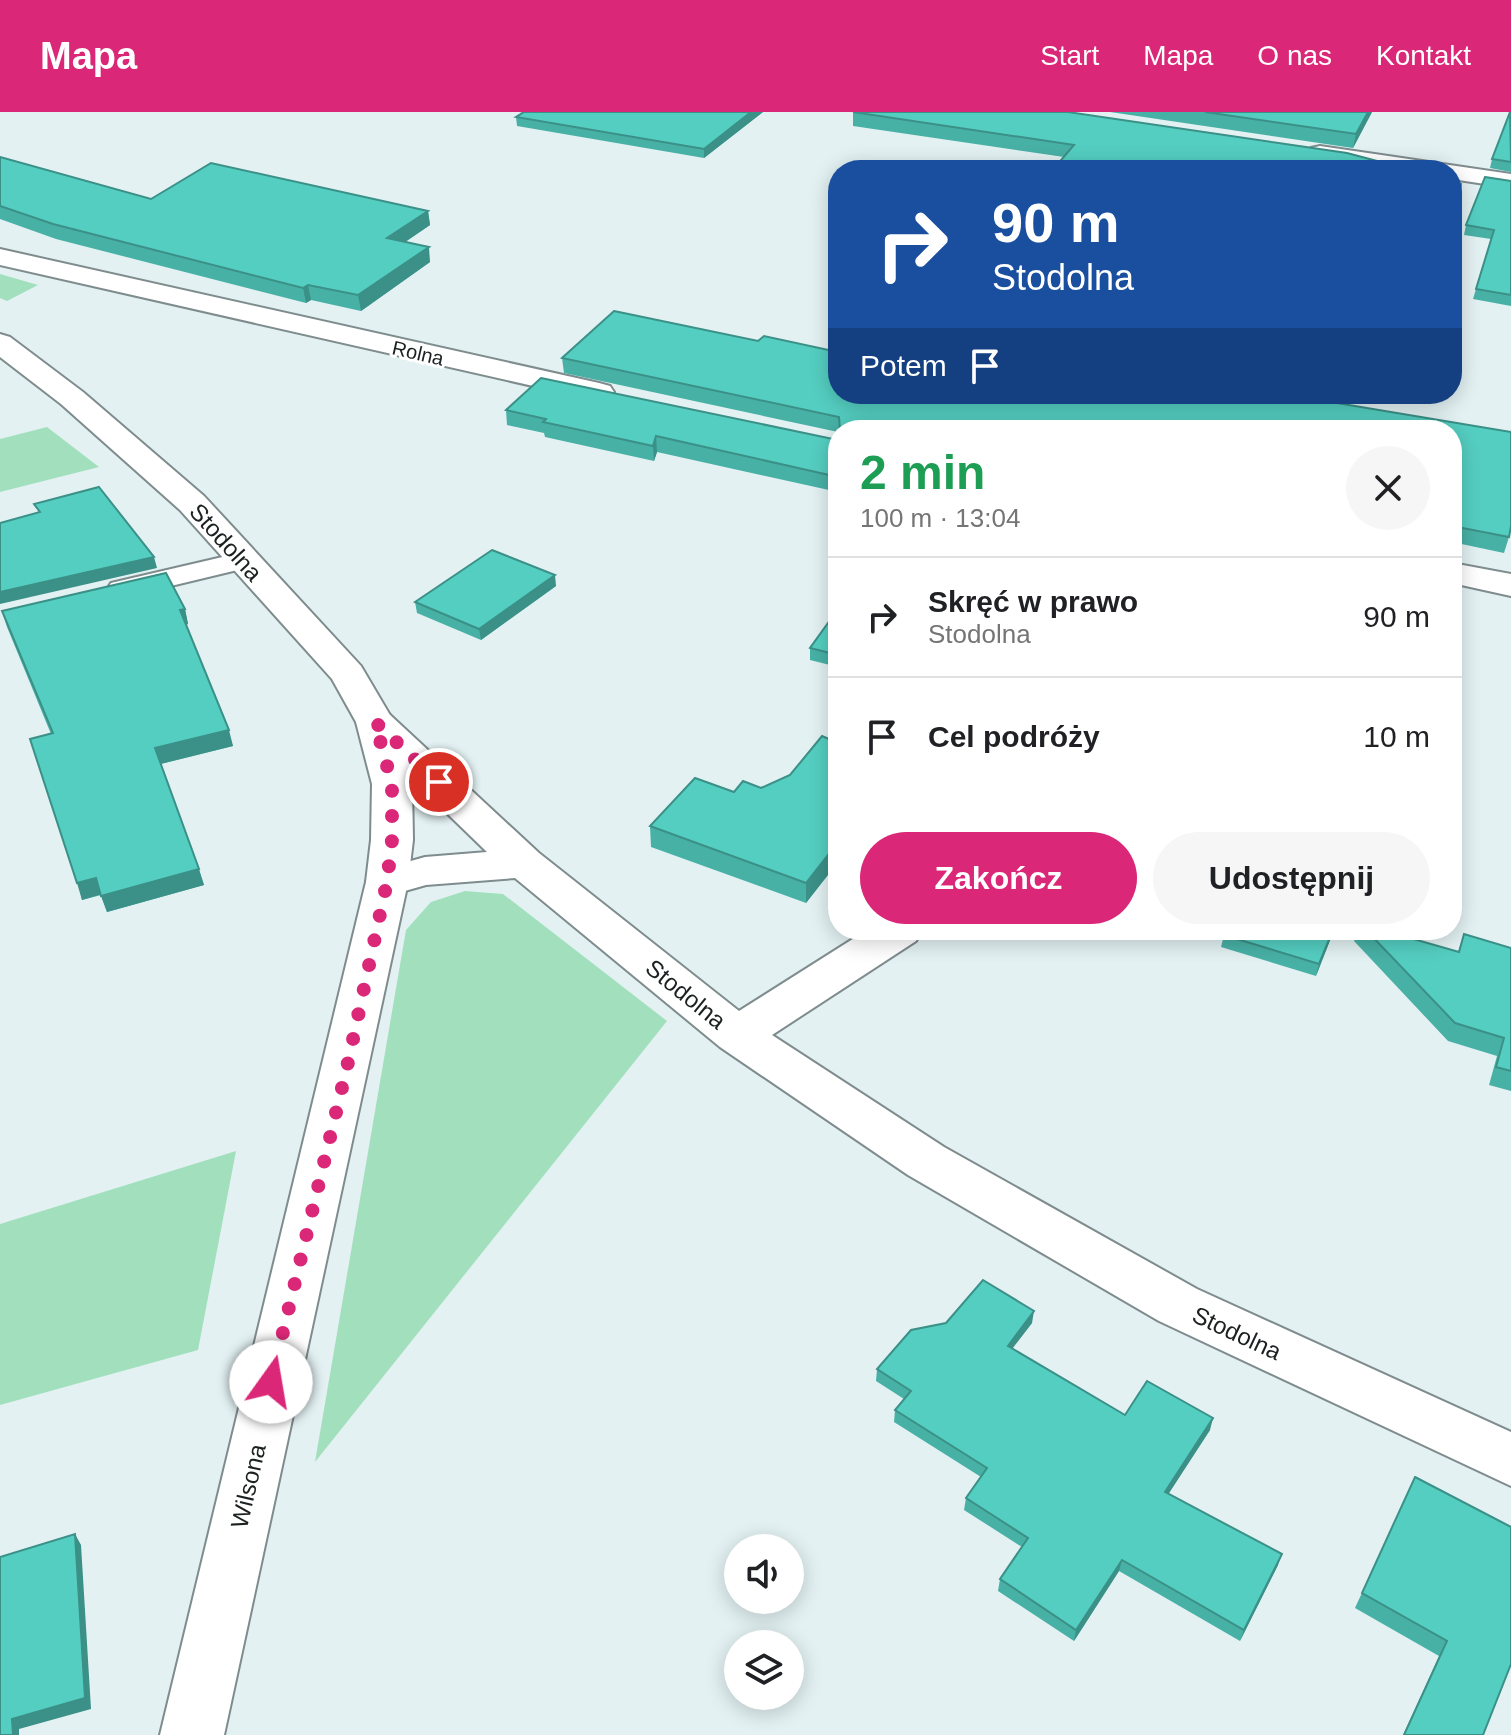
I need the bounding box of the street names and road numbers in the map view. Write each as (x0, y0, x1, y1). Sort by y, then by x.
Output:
street label: Rolna (390, 336, 447, 370)
street label: Stodolna (184, 498, 268, 587)
street label: Stodolna (641, 954, 732, 1035)
street label: Stodolna (1188, 1301, 1286, 1366)
street label: Wilsona (225, 1441, 271, 1531)

